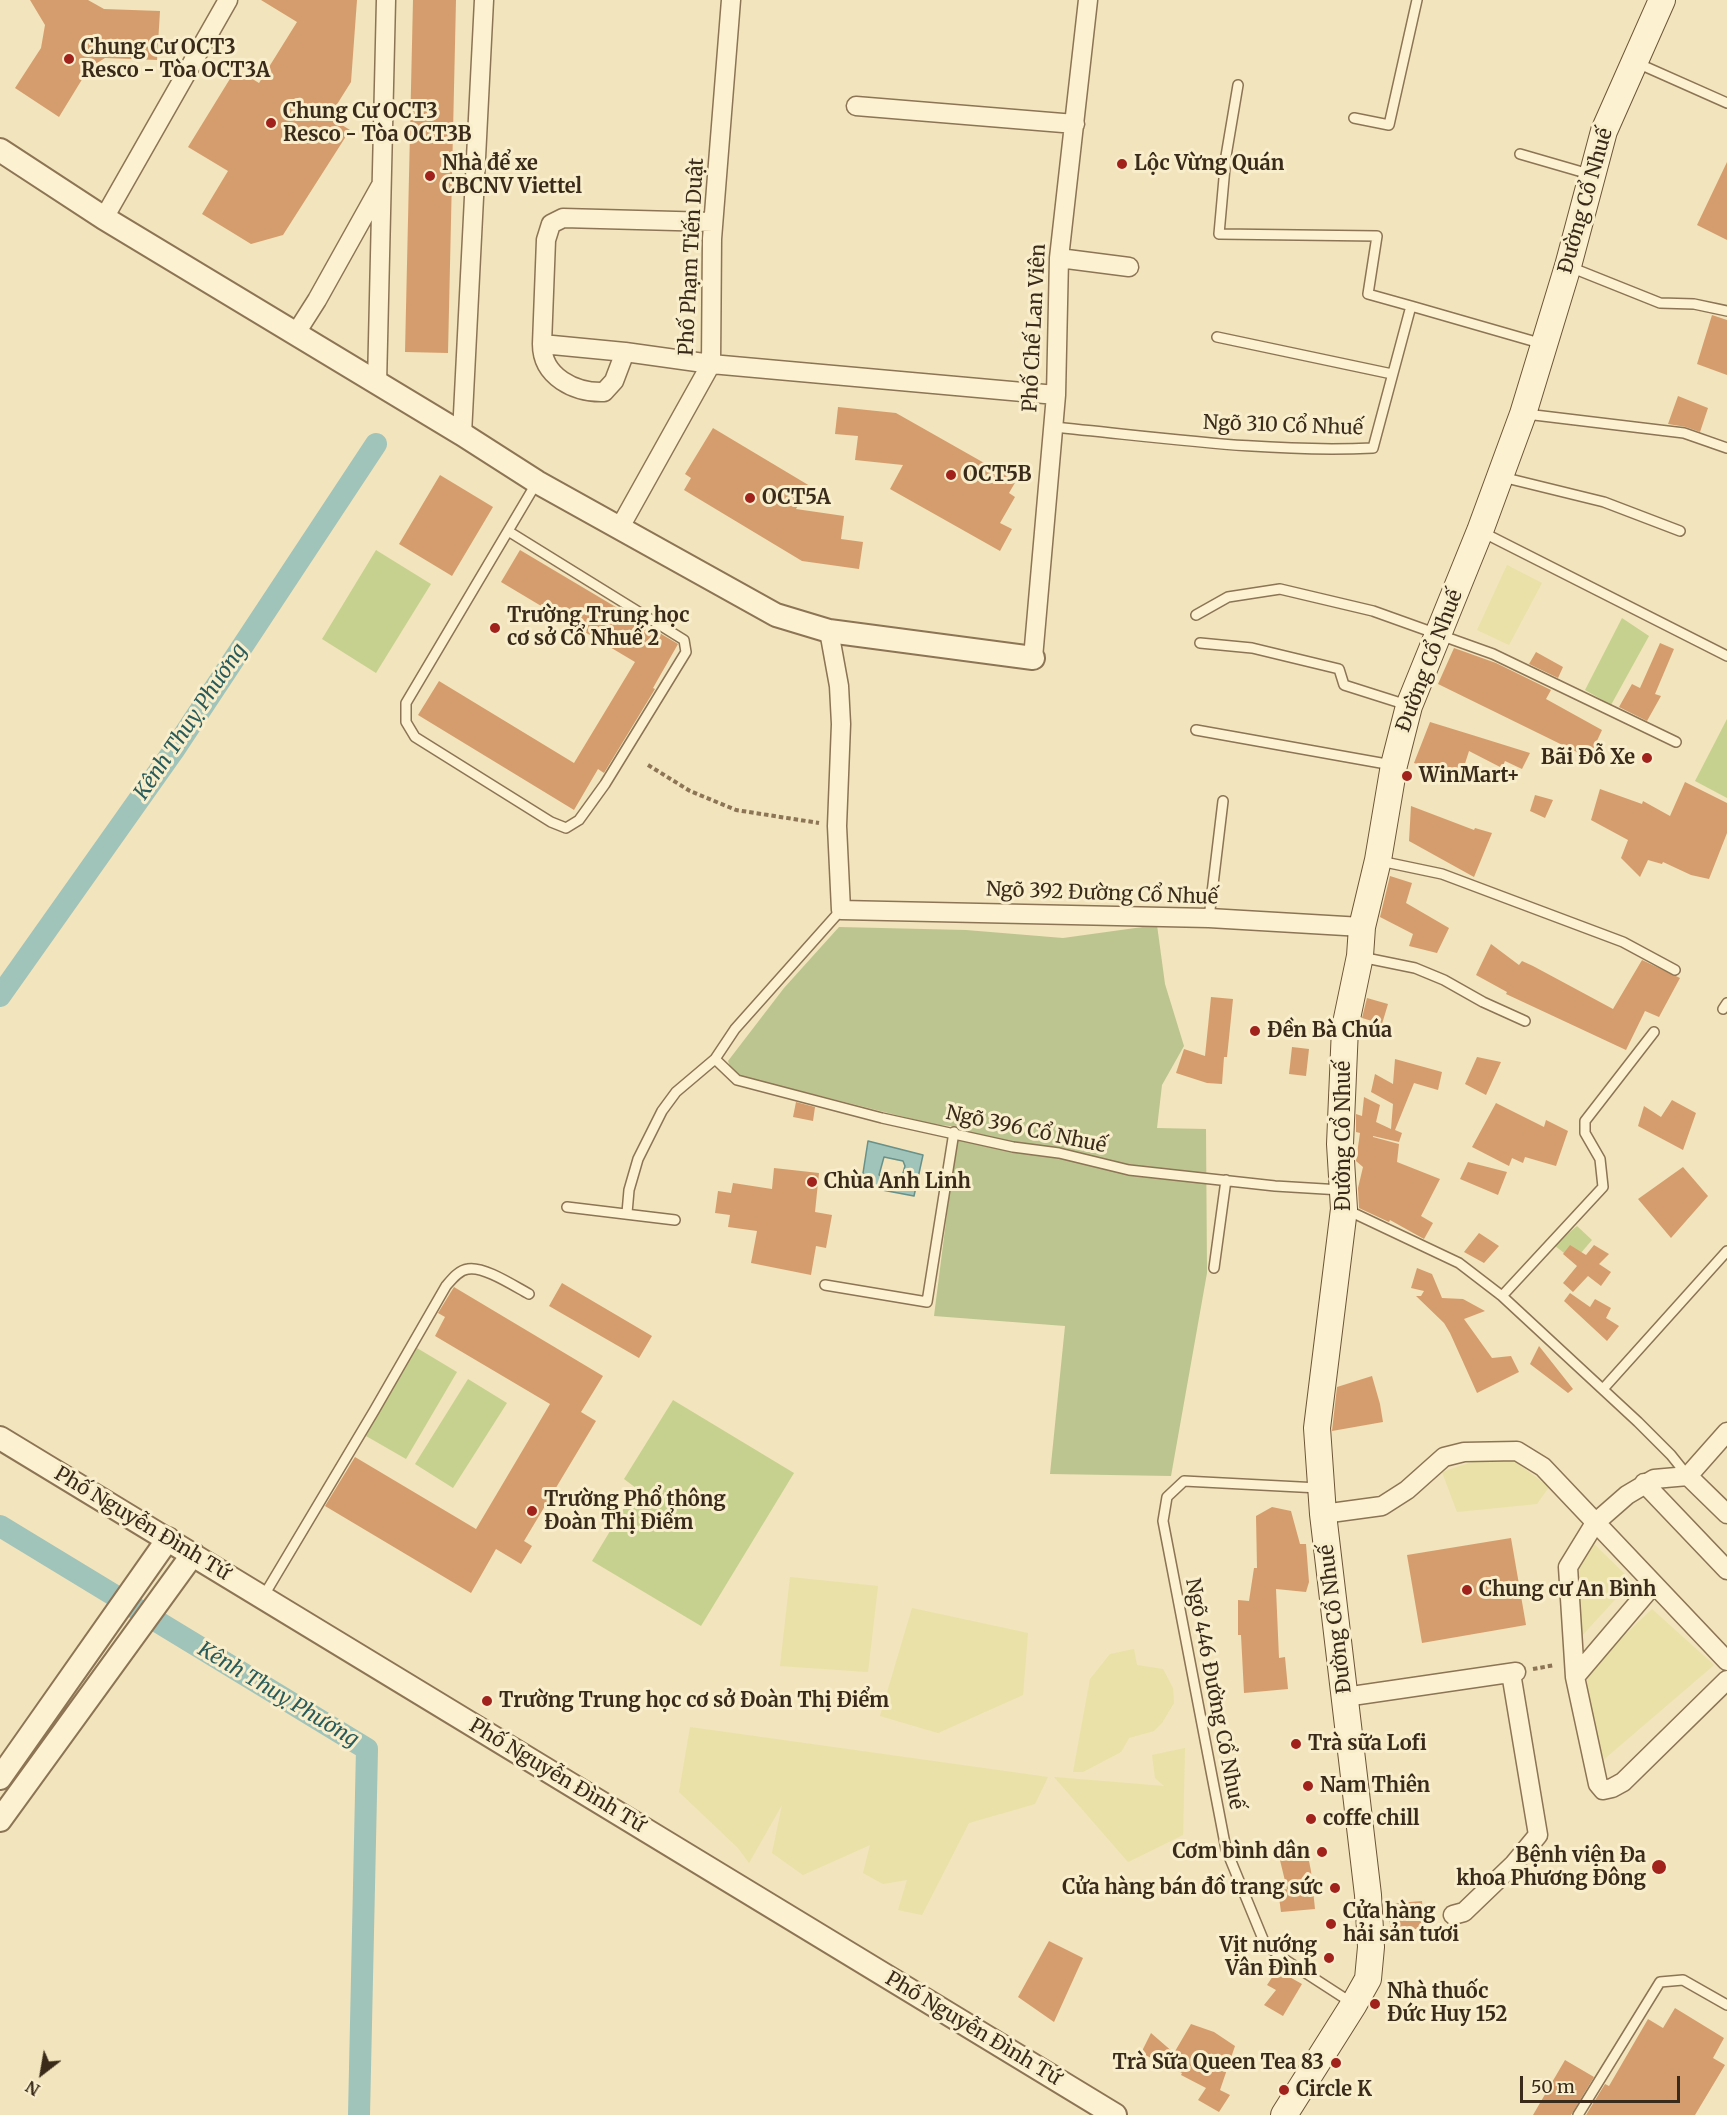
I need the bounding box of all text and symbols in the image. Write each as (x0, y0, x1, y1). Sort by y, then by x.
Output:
place label: Chung Cư OCT3 Resco - Tòa OCT3A (81, 36, 270, 83)
marker: Chung Cư OCT3 Resco - Tòa OCT3A (62, 52, 76, 66)
place label: Chung Cư OCT3 Resco - Tòa OCT3B (283, 100, 471, 147)
marker: Chung Cư OCT3 Resco - Tòa OCT3B (264, 116, 278, 130)
street label: Đường Cổ Nhuế (1554, 126, 1618, 276)
place label: Nhà để xe CBCNV Viettel (442, 152, 582, 199)
place label: Lộc Vừng Quán (1134, 152, 1284, 176)
street label: Phố Phạm Tiến Duật (675, 157, 709, 357)
marker: Lộc Vừng Quán (1115, 157, 1129, 171)
marker: Nhà để xe CBCNV Viettel (423, 169, 437, 183)
street label: Phố Chế Lan Viên (1019, 243, 1051, 413)
street label: Ngõ 310 Cổ Nhuế (1203, 411, 1363, 441)
place label: OCT5B (963, 463, 1032, 487)
marker: OCT5B (944, 468, 958, 482)
place label: OCT5A (762, 486, 831, 510)
marker: OCT5A (743, 491, 757, 505)
street label: Đường Cổ Nhuế (1392, 587, 1468, 735)
place label: Trường Trung học cơ sở Cổ Nhuế 2 (507, 604, 689, 651)
marker: Trường Trung học cơ sở Cổ Nhuế 2 (488, 621, 502, 635)
water label: Kênh Thuỵ Phương (129, 639, 253, 805)
place label: Bãi Đỗ Xe (1541, 746, 1635, 770)
marker: Bãi Đỗ Xe (1640, 751, 1654, 765)
place label: WinMart+ (1419, 764, 1520, 788)
marker: WinMart+ (1400, 769, 1414, 783)
street label: Ngõ 392 Đường Cổ Nhuế (985, 878, 1219, 910)
place label: Đền Bà Chúa (1267, 1019, 1392, 1043)
marker: Đền Bà Chúa (1248, 1024, 1262, 1038)
street label: Đường Cổ Nhuế (1332, 1061, 1356, 1211)
street label: Ngõ 396 Cổ Nhuế (944, 1101, 1108, 1159)
place label: Chùa Anh Linh (824, 1170, 971, 1194)
marker: Chùa Anh Linh (805, 1175, 819, 1189)
street label: Phố Nguyễn Đình Tứ (50, 1462, 234, 1586)
place label: Trường Phổ thông Đoàn Thị Điểm (544, 1488, 726, 1535)
marker: Trường Phổ thông Đoàn Thị Điểm (525, 1504, 539, 1518)
street label: Đường Cổ Nhuế (1315, 1543, 1357, 1695)
street label: Ngõ 446 Đường Cổ Nhuế (1180, 1576, 1248, 1812)
place label: Chung cư An Bình (1479, 1578, 1656, 1602)
marker: Chung cư An Bình (1460, 1583, 1474, 1597)
water label: Kênh Thuỵ Phương (193, 1637, 363, 1753)
place label: Trường Trung học cơ sở Đoàn Thị Điểm (499, 1689, 889, 1713)
marker: Trường Trung học cơ sở Đoàn Thị Điểm (480, 1694, 494, 1708)
street label: Phố Nguyễn Đình Tứ (465, 1714, 649, 1838)
place label: Trà sữa Lofi (1308, 1732, 1427, 1756)
marker: Trà sữa Lofi (1289, 1737, 1303, 1751)
place label: Nam Thiên (1320, 1774, 1430, 1798)
marker: Nam Thiên (1301, 1779, 1315, 1793)
place label: coffe chill (1323, 1807, 1420, 1831)
marker: coffe chill (1304, 1812, 1318, 1826)
place label: Cơm bình dân (1172, 1840, 1310, 1864)
place label: Bệnh viện Đa khoa Phương Đông (1456, 1844, 1646, 1891)
marker: Cơm bình dân (1315, 1845, 1329, 1859)
marker: Bệnh viện Đa khoa Phương Đông (1650, 1858, 1668, 1876)
place label: Cửa hàng bán đồ trang sức (1062, 1876, 1323, 1900)
marker: Cửa hàng bán đồ trang sức (1328, 1881, 1342, 1895)
place label: Cửa hàng hải sản tươi (1343, 1900, 1459, 1947)
marker: Cửa hàng hải sản tươi (1324, 1917, 1338, 1931)
place label: Vịt nướng Vân Đình (1220, 1934, 1317, 1981)
marker: Vịt nướng Vân Đình (1322, 1951, 1336, 1965)
street label: Phố Nguyễn Đình Tứ (881, 1967, 1065, 2091)
place label: Nhà thuốc Đức Huy 152 (1387, 1980, 1507, 2027)
marker: Nhà thuốc Đức Huy 152 (1368, 1997, 1382, 2011)
north arrow (12, 2043, 72, 2103)
place label: Trà Sữa Queen Tea 83 (1113, 2051, 1324, 2075)
marker: Trà Sữa Queen Tea 83 (1329, 2056, 1343, 2070)
scale bar (1523, 2064, 1684, 2102)
text: 50 m (1531, 2075, 1575, 2098)
text: N (22, 2077, 43, 2100)
place label: Circle K (1296, 2078, 1372, 2102)
marker: Circle K (1277, 2083, 1291, 2097)

